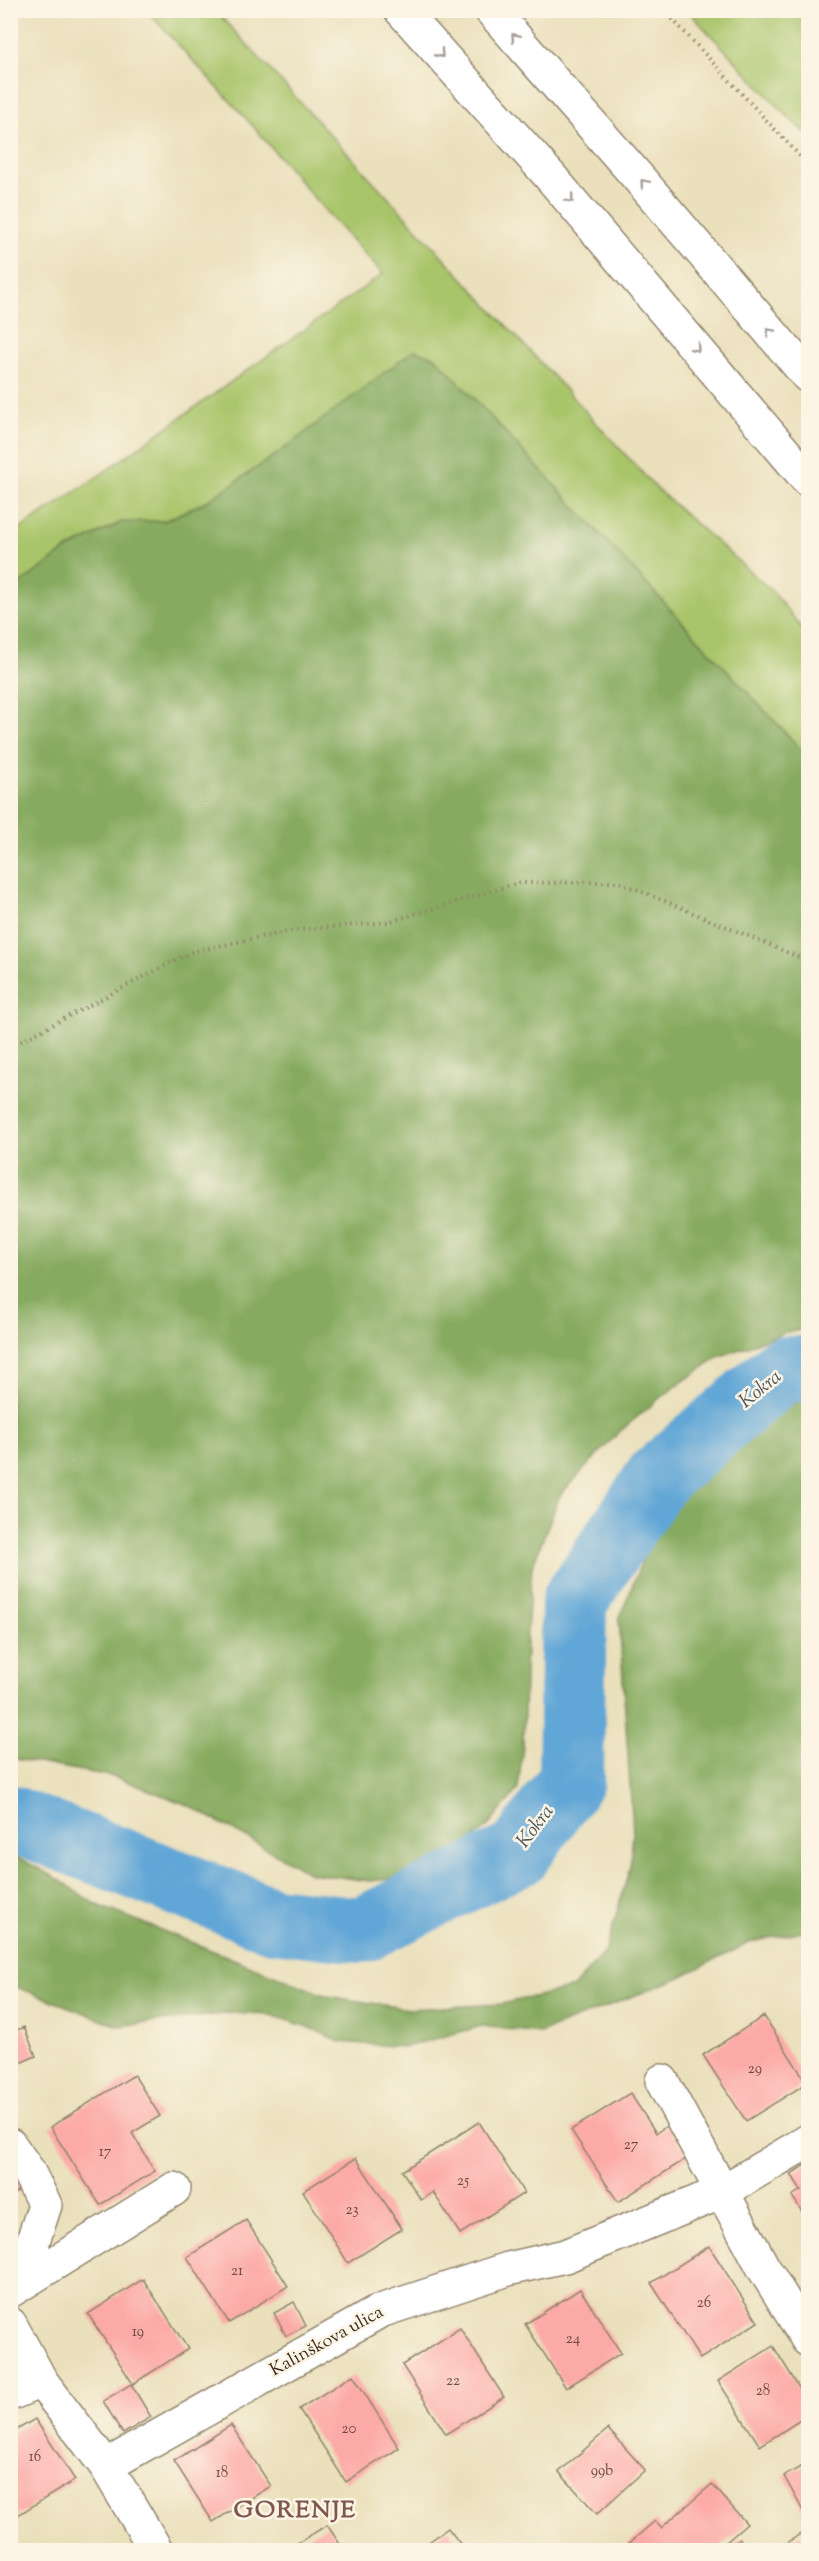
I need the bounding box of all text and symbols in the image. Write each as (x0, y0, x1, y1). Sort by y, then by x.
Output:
one-way arrow (511, 33, 522, 44)
one-way arrow (433, 47, 444, 58)
one-way arrow (640, 179, 651, 190)
one-way arrow (563, 192, 574, 203)
one-way arrow (767, 328, 778, 339)
one-way arrow (689, 341, 700, 352)
water label: Kokra (733, 1364, 789, 1416)
water label: Kokra (510, 1799, 562, 1855)
house number: 29 (748, 2059, 762, 2080)
house number: 27 (624, 2135, 639, 2156)
house number: 17 (99, 2142, 112, 2163)
house number: 25 (457, 2171, 469, 2192)
house number: 23 (345, 2200, 359, 2221)
house number: 21 (231, 2261, 243, 2282)
house number: 26 (697, 2293, 711, 2314)
street label: Kalinškova ulica (265, 2300, 389, 2384)
house number: 19 (132, 2322, 144, 2343)
house number: 24 (566, 2329, 581, 2350)
house number: 22 (446, 2371, 460, 2392)
house number: 28 (756, 2381, 770, 2402)
house number: 20 (342, 2419, 357, 2440)
house number: 16 (29, 2447, 41, 2468)
house number: 99b (591, 2461, 613, 2482)
house number: 18 (216, 2463, 228, 2484)
district label: GORENJE (234, 2494, 356, 2528)

